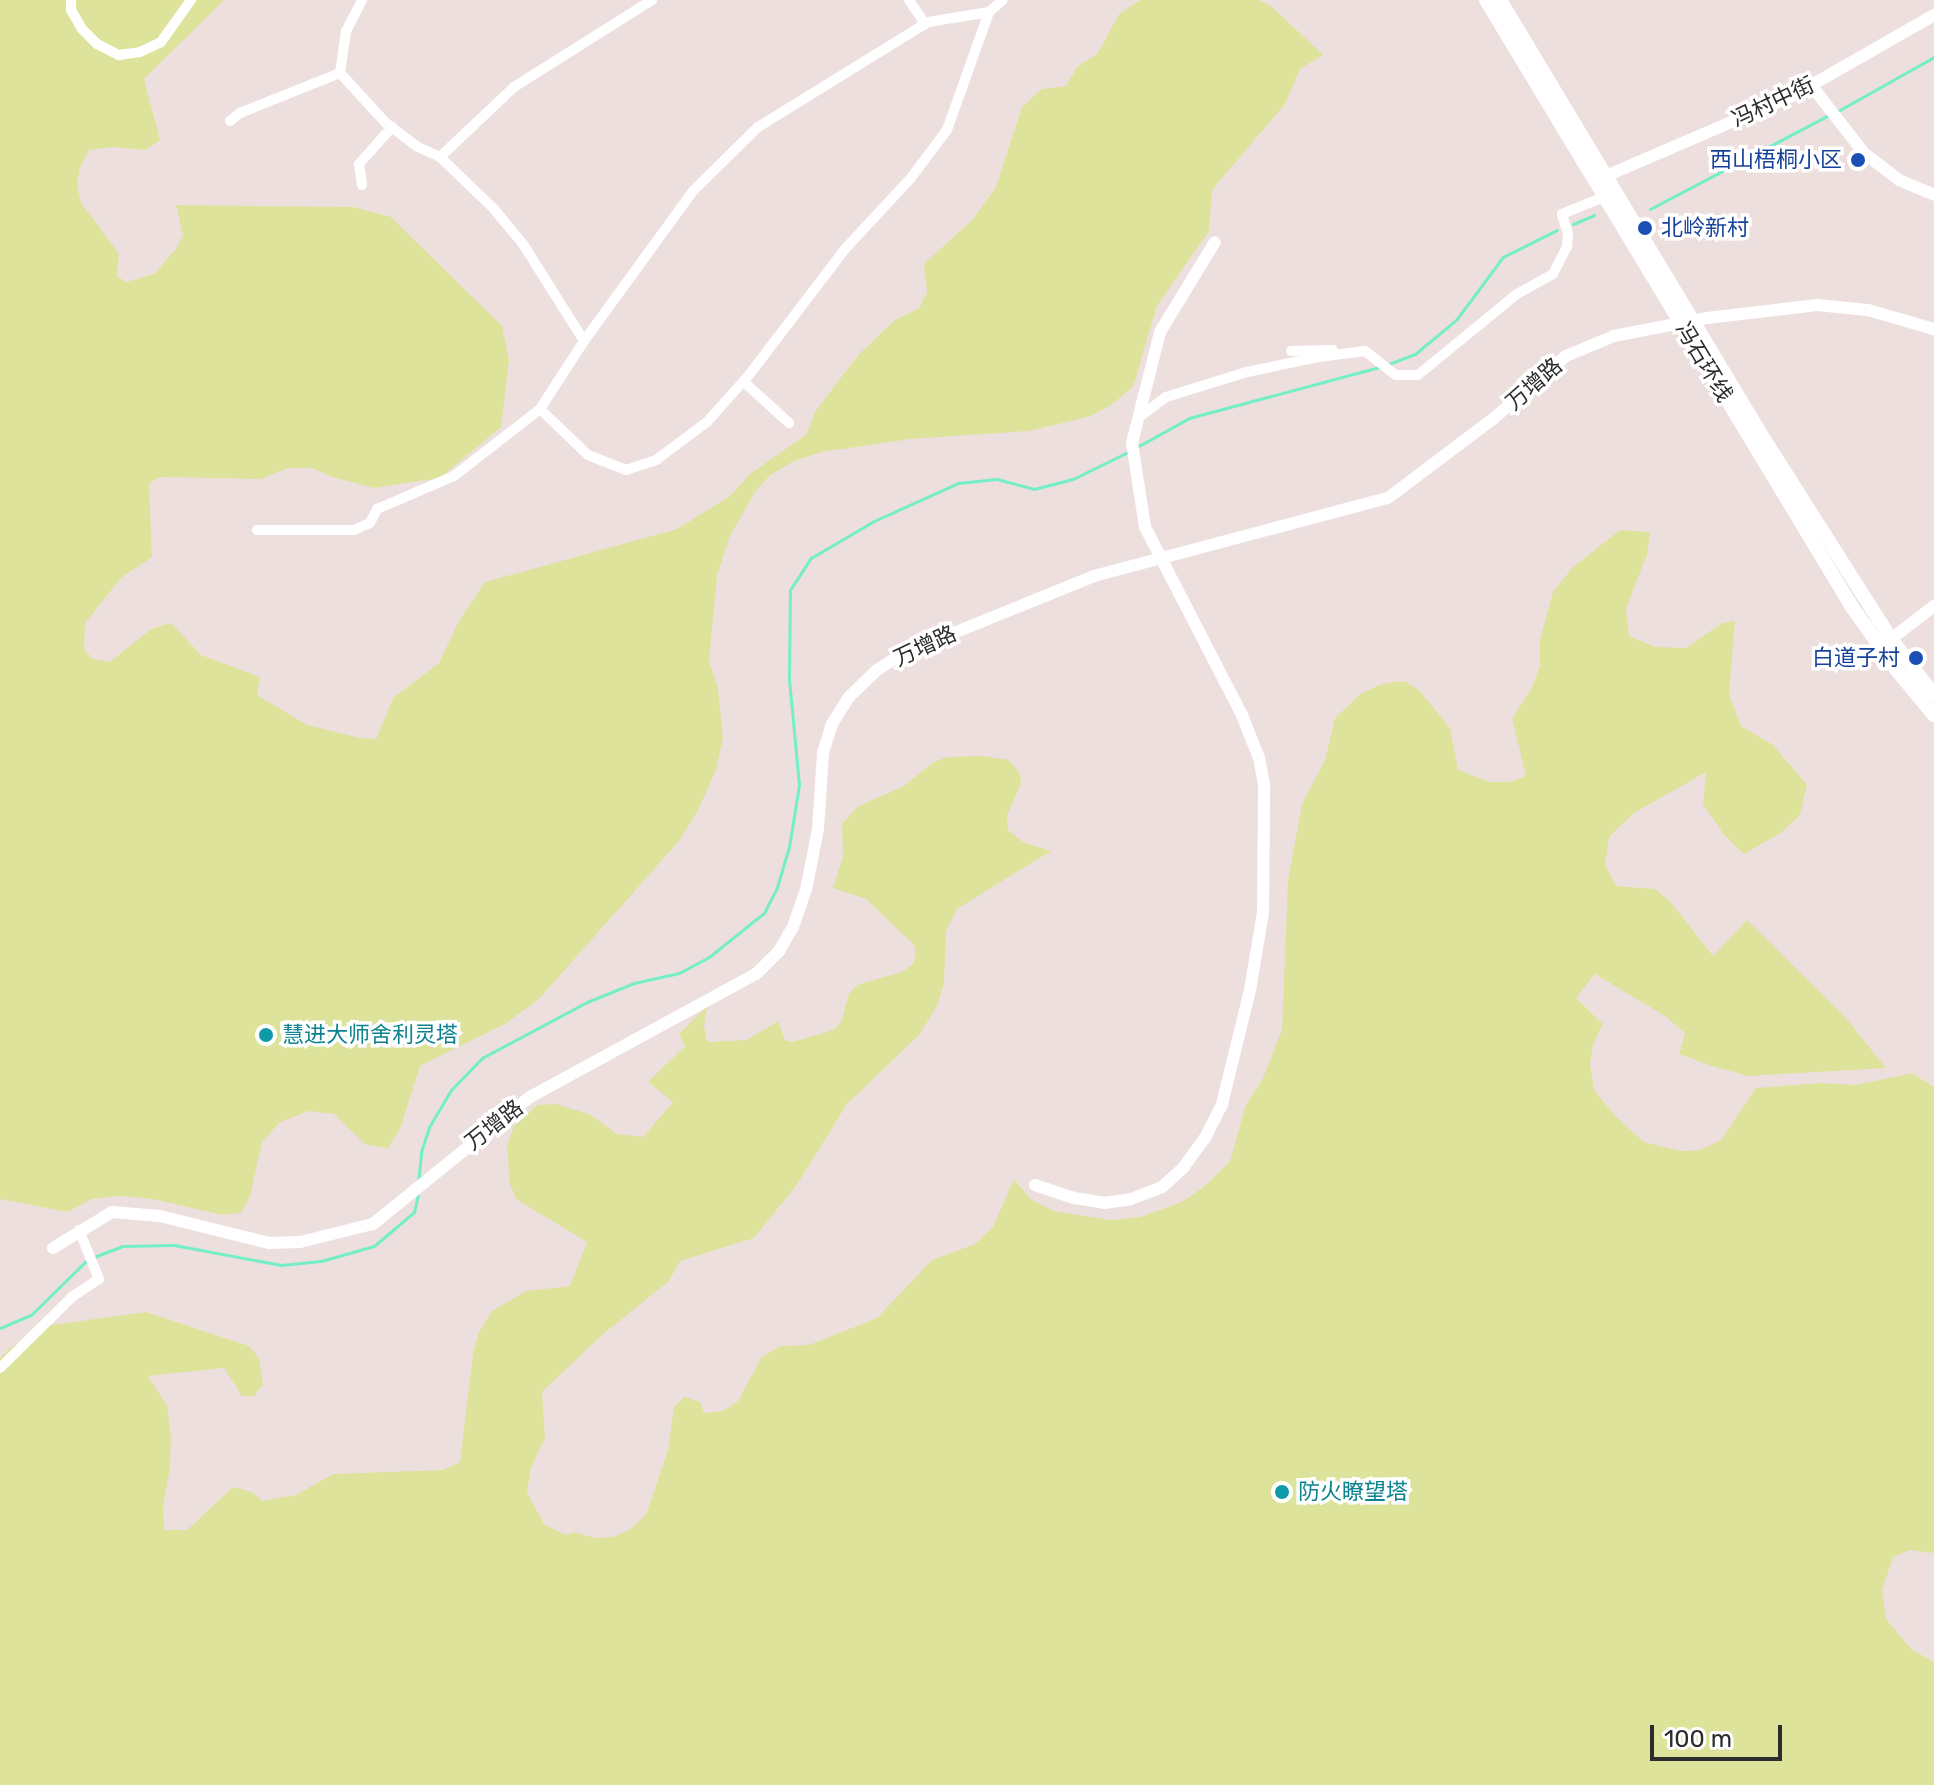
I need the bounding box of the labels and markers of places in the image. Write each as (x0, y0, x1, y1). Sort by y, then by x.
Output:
place label: 西山梧桐小区 (1710, 147, 1842, 173)
marker: 西山梧桐小区 (1849, 151, 1867, 169)
place label: 北岭新村 (1661, 215, 1749, 241)
marker: 北岭新村 (1636, 219, 1654, 237)
place label: 白道子村 (1812, 645, 1900, 671)
marker: 白道子村 (1907, 649, 1925, 667)
place label: 慧进大师舍利灵塔 (282, 1022, 458, 1048)
marker: 慧进大师舍利灵塔 (257, 1026, 275, 1044)
place label: 防火瞭望塔 (1298, 1479, 1408, 1505)
marker: 防火瞭望塔 (1273, 1483, 1291, 1501)

